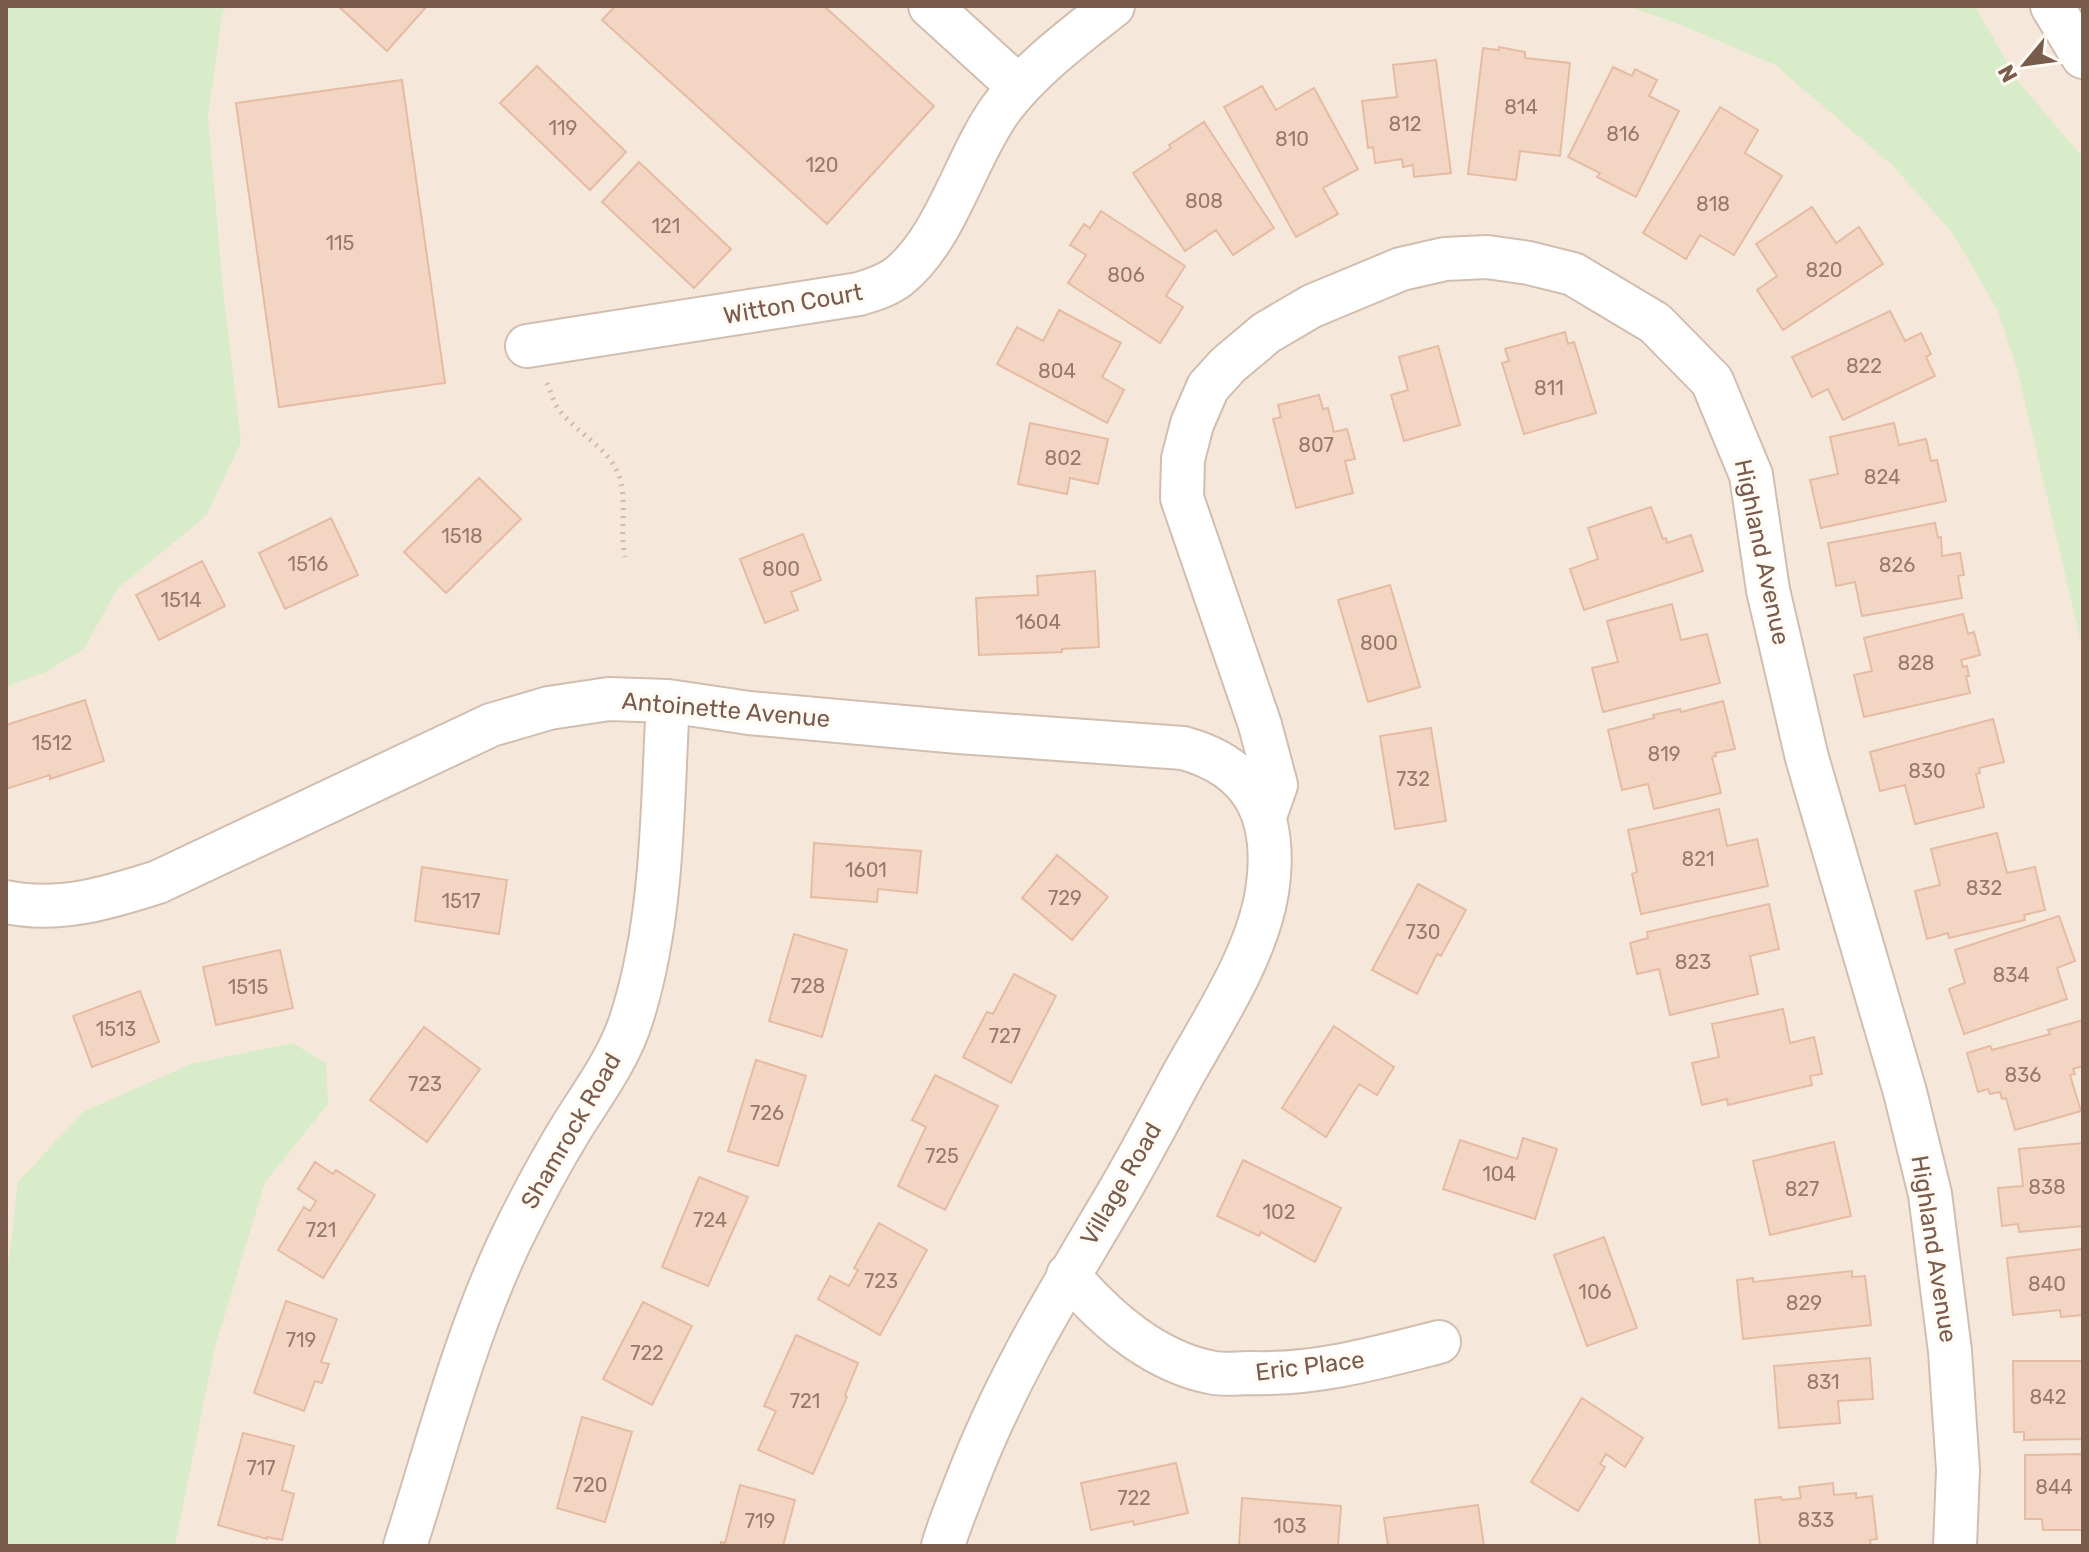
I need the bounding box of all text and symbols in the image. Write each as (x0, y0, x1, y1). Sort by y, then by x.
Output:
north arrow (1985, 24, 2065, 104)
text: N (1992, 60, 2024, 87)
house number: 814 (1504, 95, 1538, 119)
house number: 812 (1388, 112, 1422, 136)
house number: 119 (549, 116, 577, 140)
house number: 816 (1606, 122, 1640, 146)
house number: 810 (1275, 127, 1309, 151)
house number: 120 (806, 153, 839, 177)
house number: 808 (1185, 189, 1223, 213)
house number: 818 (1696, 192, 1730, 216)
house number: 121 (652, 214, 680, 238)
house number: 115 (326, 231, 355, 255)
house number: 820 (1805, 258, 1843, 282)
house number: 806 (1107, 263, 1145, 287)
street label: Witton Court (721, 278, 865, 330)
house number: 822 (1846, 354, 1882, 378)
house number: 804 (1038, 359, 1076, 383)
house number: 811 (1534, 376, 1564, 400)
house number: 807 (1298, 433, 1334, 457)
house number: 802 (1044, 446, 1082, 470)
street label: Highland Avenue (1729, 457, 1795, 647)
house number: 824 (1864, 465, 1900, 489)
house number: 1518 (441, 524, 483, 548)
house number: 1516 (288, 552, 328, 576)
house number: 826 (1879, 553, 1915, 577)
house number: 800 (762, 557, 800, 581)
house number: 1514 (160, 588, 202, 612)
house number: 1604 (1015, 610, 1061, 634)
house number: 800 (1360, 631, 1398, 655)
house number: 828 (1897, 651, 1935, 675)
street label: Antoinette Avenue (621, 687, 831, 733)
house number: 1512 (32, 731, 72, 755)
house number: 819 (1647, 742, 1681, 766)
house number: 830 (1908, 759, 1946, 783)
house number: 732 (1396, 767, 1430, 791)
house number: 821 (1681, 847, 1715, 871)
house number: 1601 (845, 858, 887, 882)
house number: 832 (1966, 876, 2002, 900)
house number: 729 (1048, 886, 1082, 910)
house number: 1517 (442, 889, 480, 913)
house number: 730 (1406, 920, 1440, 944)
house number: 823 (1675, 950, 1711, 974)
house number: 834 (1992, 963, 2030, 987)
house number: 728 (791, 974, 825, 998)
house number: 1515 (228, 975, 268, 999)
house number: 1513 (96, 1017, 136, 1041)
house number: 727 (989, 1024, 1021, 1048)
street label: Shamrock Road (515, 1048, 627, 1214)
house number: 836 (2005, 1063, 2041, 1087)
house number: 723 (408, 1072, 442, 1096)
house number: 726 (750, 1101, 784, 1125)
street label: Village Road (1075, 1118, 1167, 1250)
house number: 725 (925, 1144, 959, 1168)
street label: Highland Avenue (1905, 1153, 1963, 1345)
house number: 104 (1482, 1162, 1516, 1186)
house number: 838 (2028, 1175, 2066, 1199)
house number: 827 (1785, 1177, 1819, 1201)
house number: 102 (1263, 1200, 1296, 1224)
house number: 724 (693, 1208, 727, 1232)
house number: 721 (306, 1218, 336, 1242)
house number: 723 (864, 1269, 898, 1293)
house number: 840 (2028, 1272, 2066, 1296)
house number: 106 (1578, 1280, 1612, 1304)
house number: 829 (1786, 1291, 1822, 1315)
house number: 719 (286, 1328, 316, 1352)
house number: 722 (630, 1341, 664, 1365)
street label: Eric Place (1254, 1345, 1366, 1387)
house number: 831 (1807, 1370, 1839, 1394)
house number: 842 (2030, 1385, 2066, 1409)
house number: 721 (790, 1389, 820, 1413)
house number: 717 (246, 1456, 276, 1480)
house number: 720 (573, 1473, 607, 1497)
house number: 844 (2035, 1475, 2073, 1499)
house number: 722 (1117, 1486, 1151, 1510)
house number: 833 (1798, 1508, 1834, 1532)
house number: 719 (745, 1509, 775, 1533)
house number: 103 (1273, 1514, 1307, 1538)

